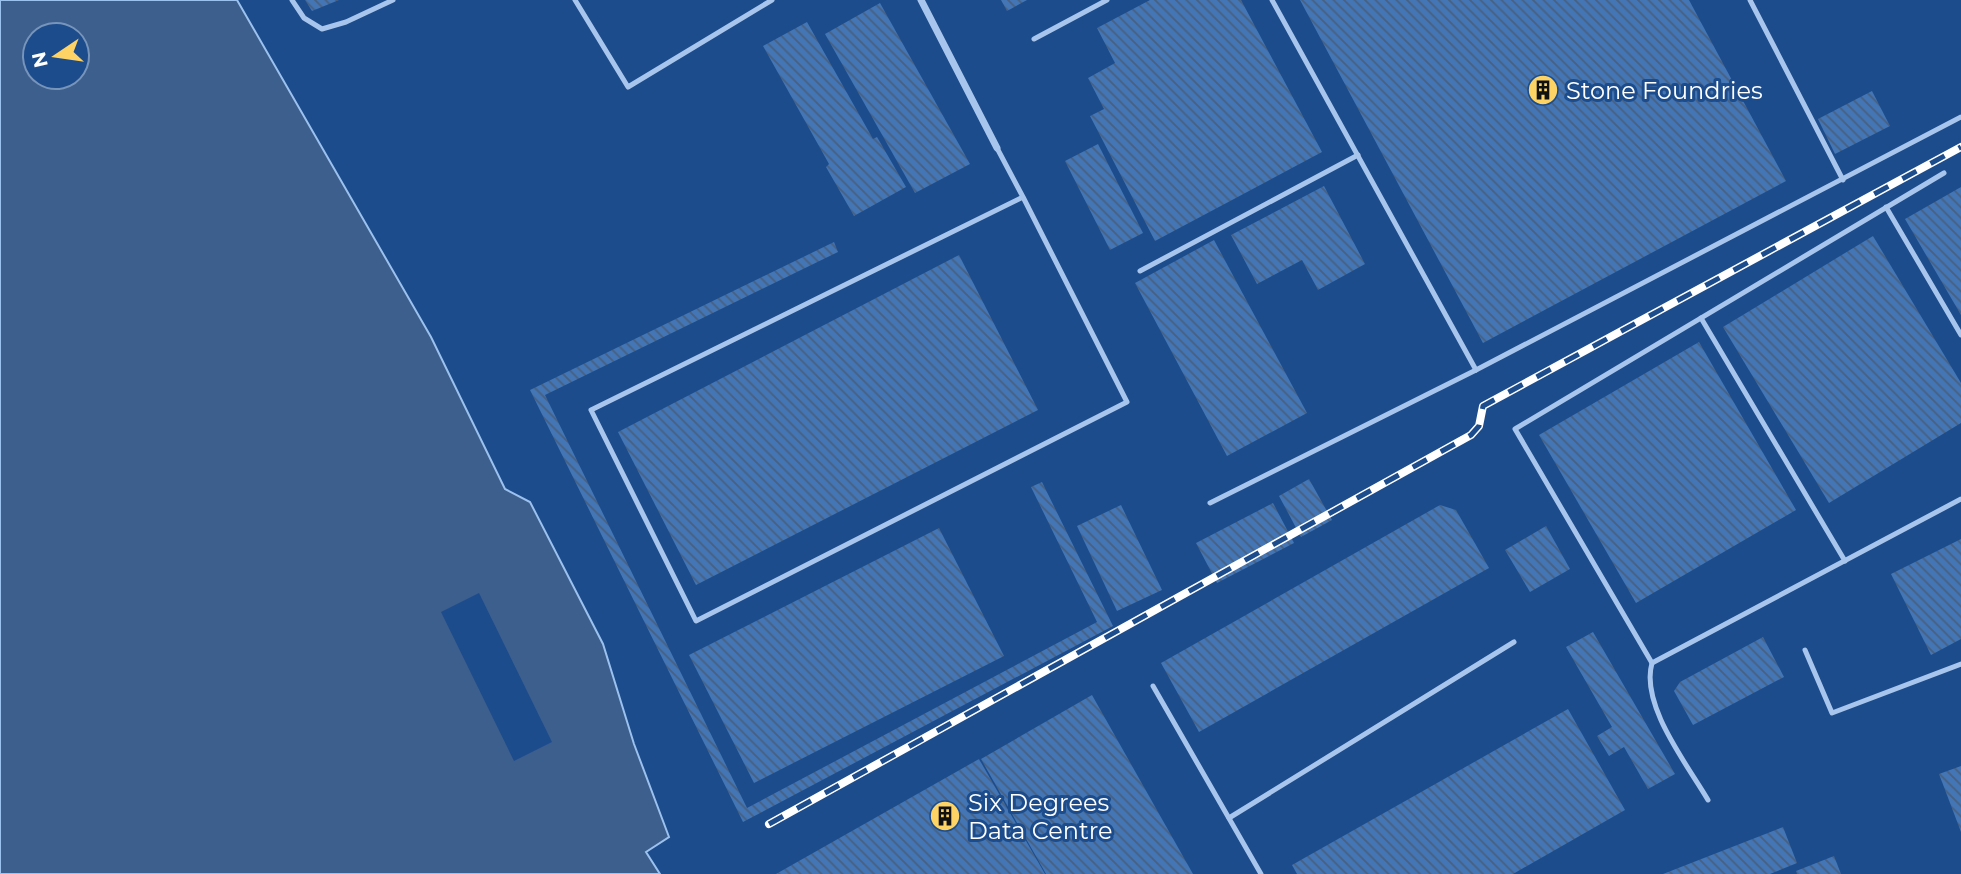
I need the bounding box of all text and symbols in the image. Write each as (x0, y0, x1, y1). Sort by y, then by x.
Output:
north arrow (21, 21, 91, 91)
text: N (27, 50, 53, 70)
building icon: Stone Foundries (1526, 73, 1560, 107)
place label: Stone Foundries (1566, 76, 1763, 105)
place label: Six Degrees Data Centre (968, 788, 1112, 845)
building icon: Six Degrees Data Centre (928, 799, 962, 833)

